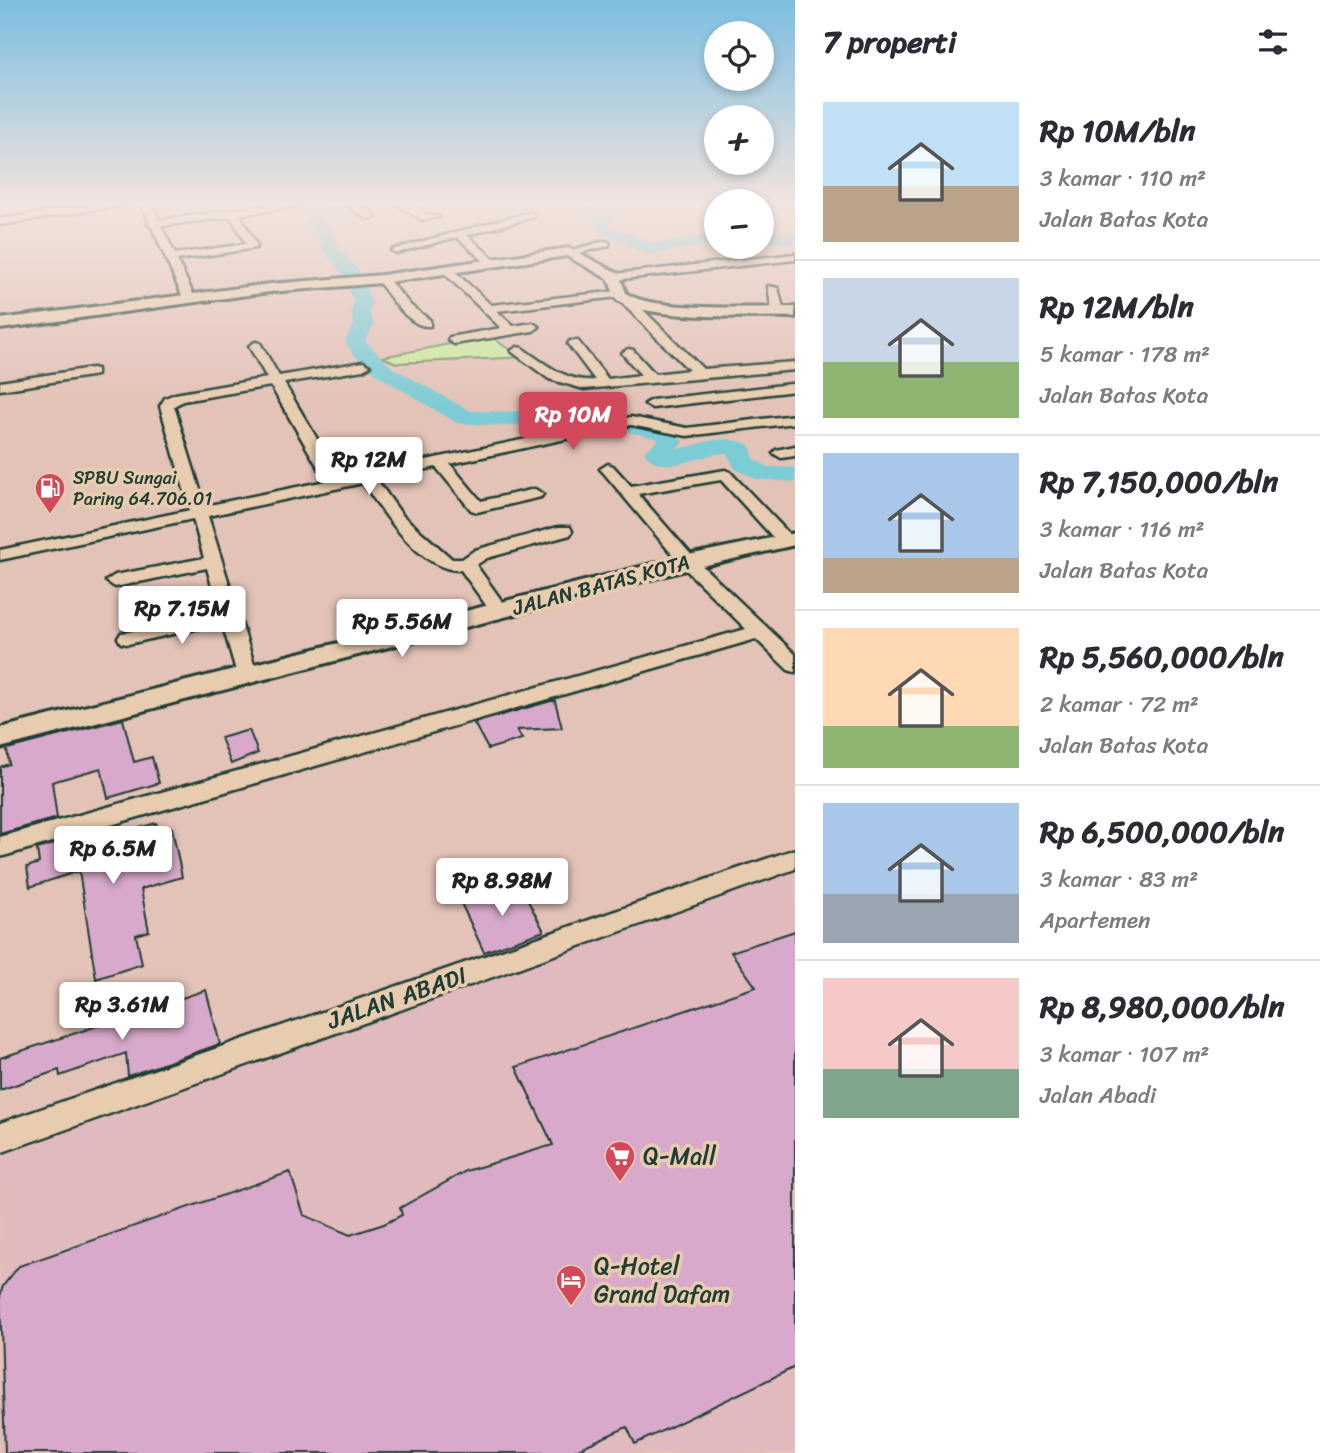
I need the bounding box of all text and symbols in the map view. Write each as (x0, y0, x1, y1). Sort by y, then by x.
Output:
text: 7 properti (823, 15, 956, 69)
map controls (704, 21, 774, 259)
button: locate (704, 21, 774, 91)
icon: filters (1254, 23, 1292, 61)
text: Rp 10M/bln (1040, 104, 1196, 158)
button: + (704, 105, 774, 175)
icon: home (879, 130, 963, 214)
text: 3 kamar · 110 m² (1040, 158, 1206, 199)
button: − (704, 189, 774, 259)
text: Jalan Batas Kota (1040, 199, 1208, 240)
text: Rp 12M/bln (1040, 280, 1194, 334)
icon: home (879, 306, 963, 390)
text: 5 kamar · 178 m² (1040, 334, 1210, 375)
text: Jalan Batas Kota (1040, 375, 1208, 416)
pin: Rp 10M (516, 392, 630, 452)
text: Rp 10M (535, 394, 611, 435)
pin: Rp 12M (312, 438, 426, 497)
text: Rp 12M (332, 439, 406, 480)
text: Rp 7,150,000/bln (1040, 455, 1278, 509)
place label: SPBU Sungai Paring 64.706.01 (73, 462, 212, 515)
fuel station icon: SPBU Sungai Paring 64.706.01 (33, 471, 67, 515)
icon: home (879, 481, 963, 565)
text: 3 kamar · 116 m² (1040, 509, 1205, 550)
street label: JALAN BATAS KOTA (507, 543, 694, 627)
text: Jalan Batas Kota (1040, 550, 1208, 591)
pin: Rp 7.15M (110, 586, 254, 646)
text: Rp 7.15M (135, 588, 229, 629)
pin: Rp 5.56M (330, 600, 474, 659)
text: Rp 5.56M (353, 601, 451, 642)
text: Rp 5,560,000/bln (1040, 630, 1284, 684)
icon: home (879, 656, 963, 740)
text: 2 kamar · 72 m² (1040, 684, 1199, 725)
text: Jalan Batas Kota (1040, 725, 1208, 766)
text: Rp 6,500,000/bln (1040, 805, 1284, 859)
pin: Rp 6.5M (48, 826, 178, 886)
text: Rp 6.5M (70, 828, 156, 869)
icon: home (879, 831, 963, 915)
pin: Rp 8.98M (430, 858, 574, 918)
text: 3 kamar · 83 m² (1040, 859, 1198, 900)
text: Rp 8.98M (452, 860, 552, 901)
text: Apartemen (1040, 900, 1150, 941)
street label: JALAN ABADI (321, 954, 473, 1042)
text: Rp 8,980,000/bln (1040, 980, 1285, 1034)
pin: Rp 3.61M (50, 982, 194, 1042)
text: Rp 3.61M (75, 984, 169, 1025)
icon: home (879, 1006, 963, 1090)
text: 3 kamar · 107 m² (1040, 1034, 1209, 1075)
text: Jalan Abadi (1040, 1075, 1156, 1116)
place label: Q-Mall (643, 1135, 717, 1177)
supermarket icon: Q-Mall (603, 1139, 637, 1183)
place label: Q-Hotel Grand Dafam (594, 1245, 730, 1315)
hotel icon: Q-Hotel Grand Dafam (554, 1263, 588, 1307)

